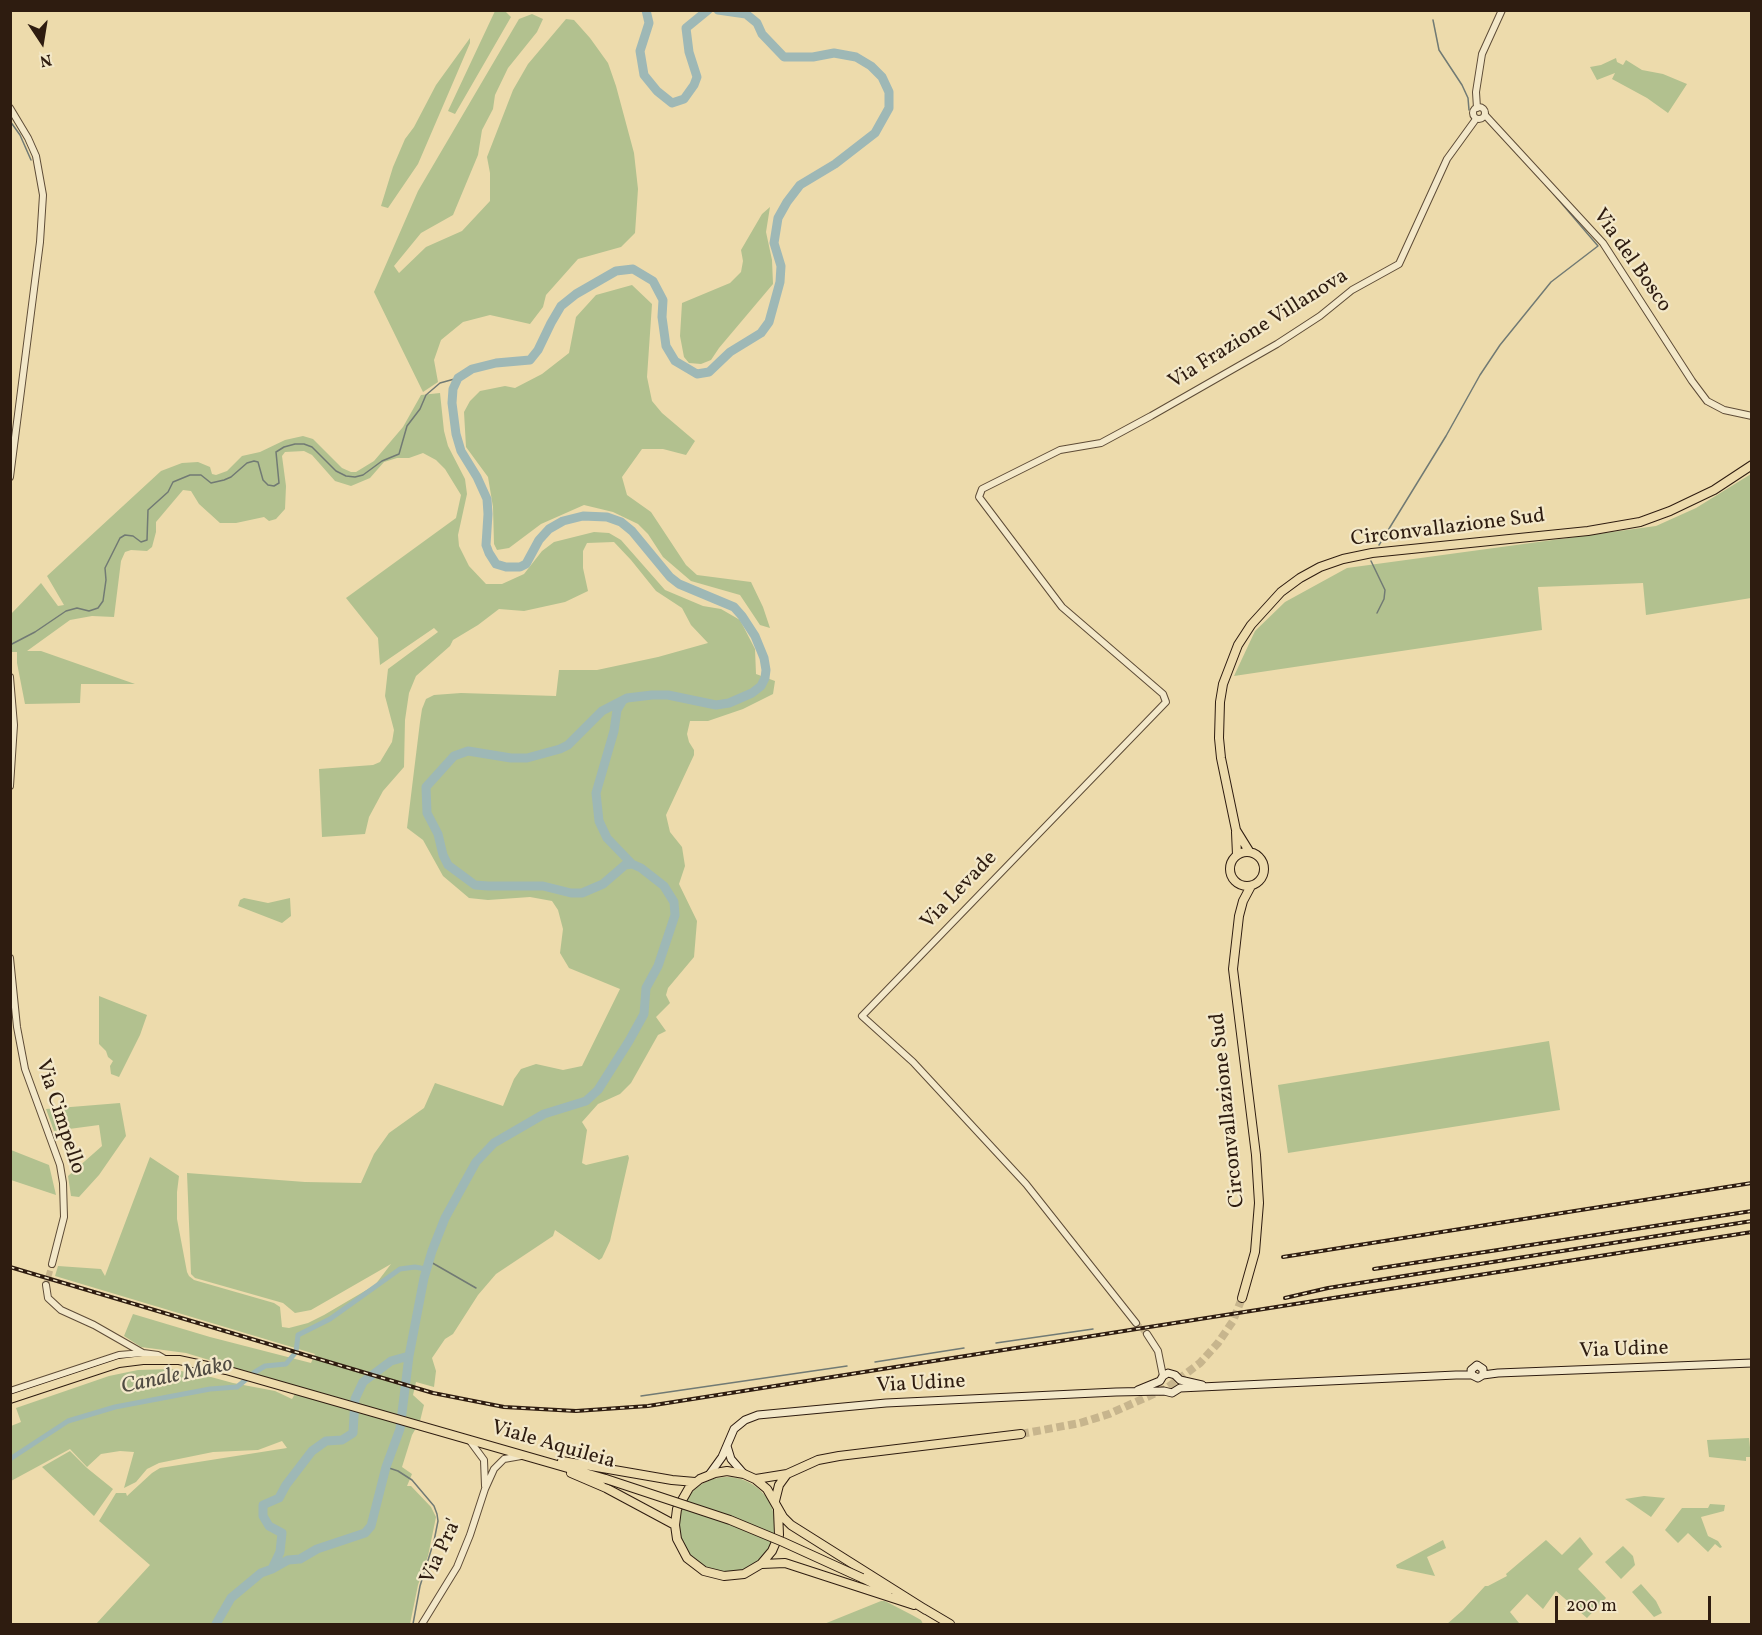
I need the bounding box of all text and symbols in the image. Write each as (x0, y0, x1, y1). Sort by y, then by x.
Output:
north arrow (12, 12, 72, 72)
text: N (38, 48, 54, 72)
street label: Via del Bosco (1586, 204, 1676, 318)
street label: Via Frazione Villanova (1164, 264, 1354, 396)
street label: Circonvallazione Sud (1349, 505, 1547, 553)
street label: Via Levade (916, 847, 1004, 935)
street label: Circonvallazione Sud (1206, 1011, 1252, 1209)
street label: Via Cimpello (29, 1057, 89, 1177)
street label: Via Udine (1579, 1337, 1669, 1365)
water label: Canale Mako (119, 1352, 235, 1402)
street label: Via Udine (876, 1370, 966, 1400)
street label: Viale Aquileia (488, 1416, 618, 1476)
street label: Via Pra' (416, 1516, 468, 1588)
scale bar (1558, 1584, 1714, 1622)
text: 200 m (1566, 1594, 1617, 1619)

